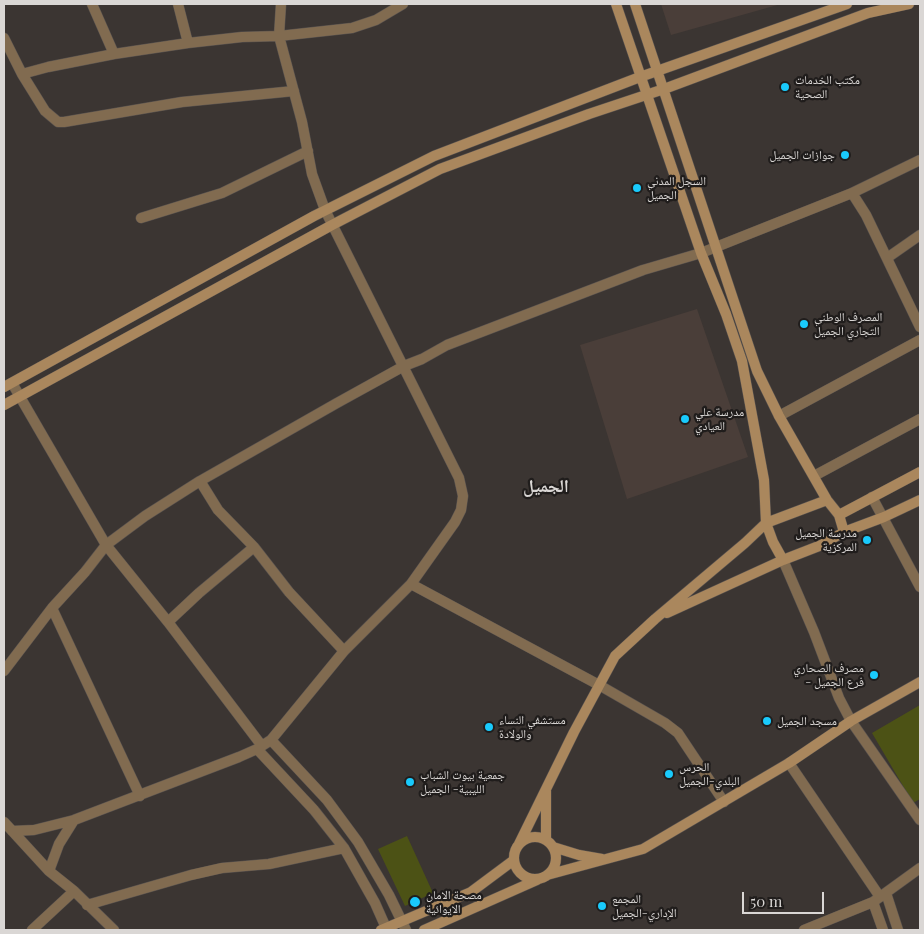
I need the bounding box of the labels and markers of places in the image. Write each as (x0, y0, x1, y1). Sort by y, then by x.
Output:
place label: مكتب الخدمات الصحية (795, 73, 860, 101)
marker: مكتب الخدمات الصحية (779, 81, 791, 93)
place label: جوازات الجميل (769, 148, 835, 162)
marker: جوازات الجميل (839, 149, 851, 161)
place label: السجل المدني الجميل (647, 174, 706, 202)
marker: السجل المدني الجميل (631, 182, 643, 194)
place label: المصرف الوطني التجاري الجميل (814, 310, 882, 338)
marker: المصرف الوطني التجاري الجميل (798, 318, 810, 330)
place label: مدرسة علي العيادي (695, 405, 744, 433)
marker: مدرسة علي العيادي (679, 413, 691, 425)
place label: مدرسة الجميل المركزية (795, 526, 857, 554)
marker: مدرسة الجميل المركزية (861, 534, 873, 546)
place label: مصرف الصحاري - فرع الجميل (793, 661, 864, 689)
marker: مصرف الصحاري - فرع الجميل (868, 669, 880, 681)
place label: مستشفي النساء والولادة (499, 713, 566, 741)
place label: مسجد الجميل (777, 714, 837, 728)
marker: مسجد الجميل (761, 715, 773, 727)
marker: مستشفي النساء والولادة (483, 721, 495, 733)
place label: الحرس البلدي-الجميل (679, 760, 740, 788)
place label: جمعية بيوت الشباب الليبية- الجميل (420, 768, 505, 796)
marker: الحرس البلدي-الجميل (663, 768, 675, 780)
marker: جمعية بيوت الشباب الليبية- الجميل (404, 776, 416, 788)
place label: مصحة الامان الايوائية (426, 888, 482, 916)
place label: المجمع الإداري-الجميل (612, 892, 677, 920)
marker: مصحة الامان الايوائية (408, 895, 422, 909)
marker: المجمع الإداري-الجميل (596, 900, 608, 912)

